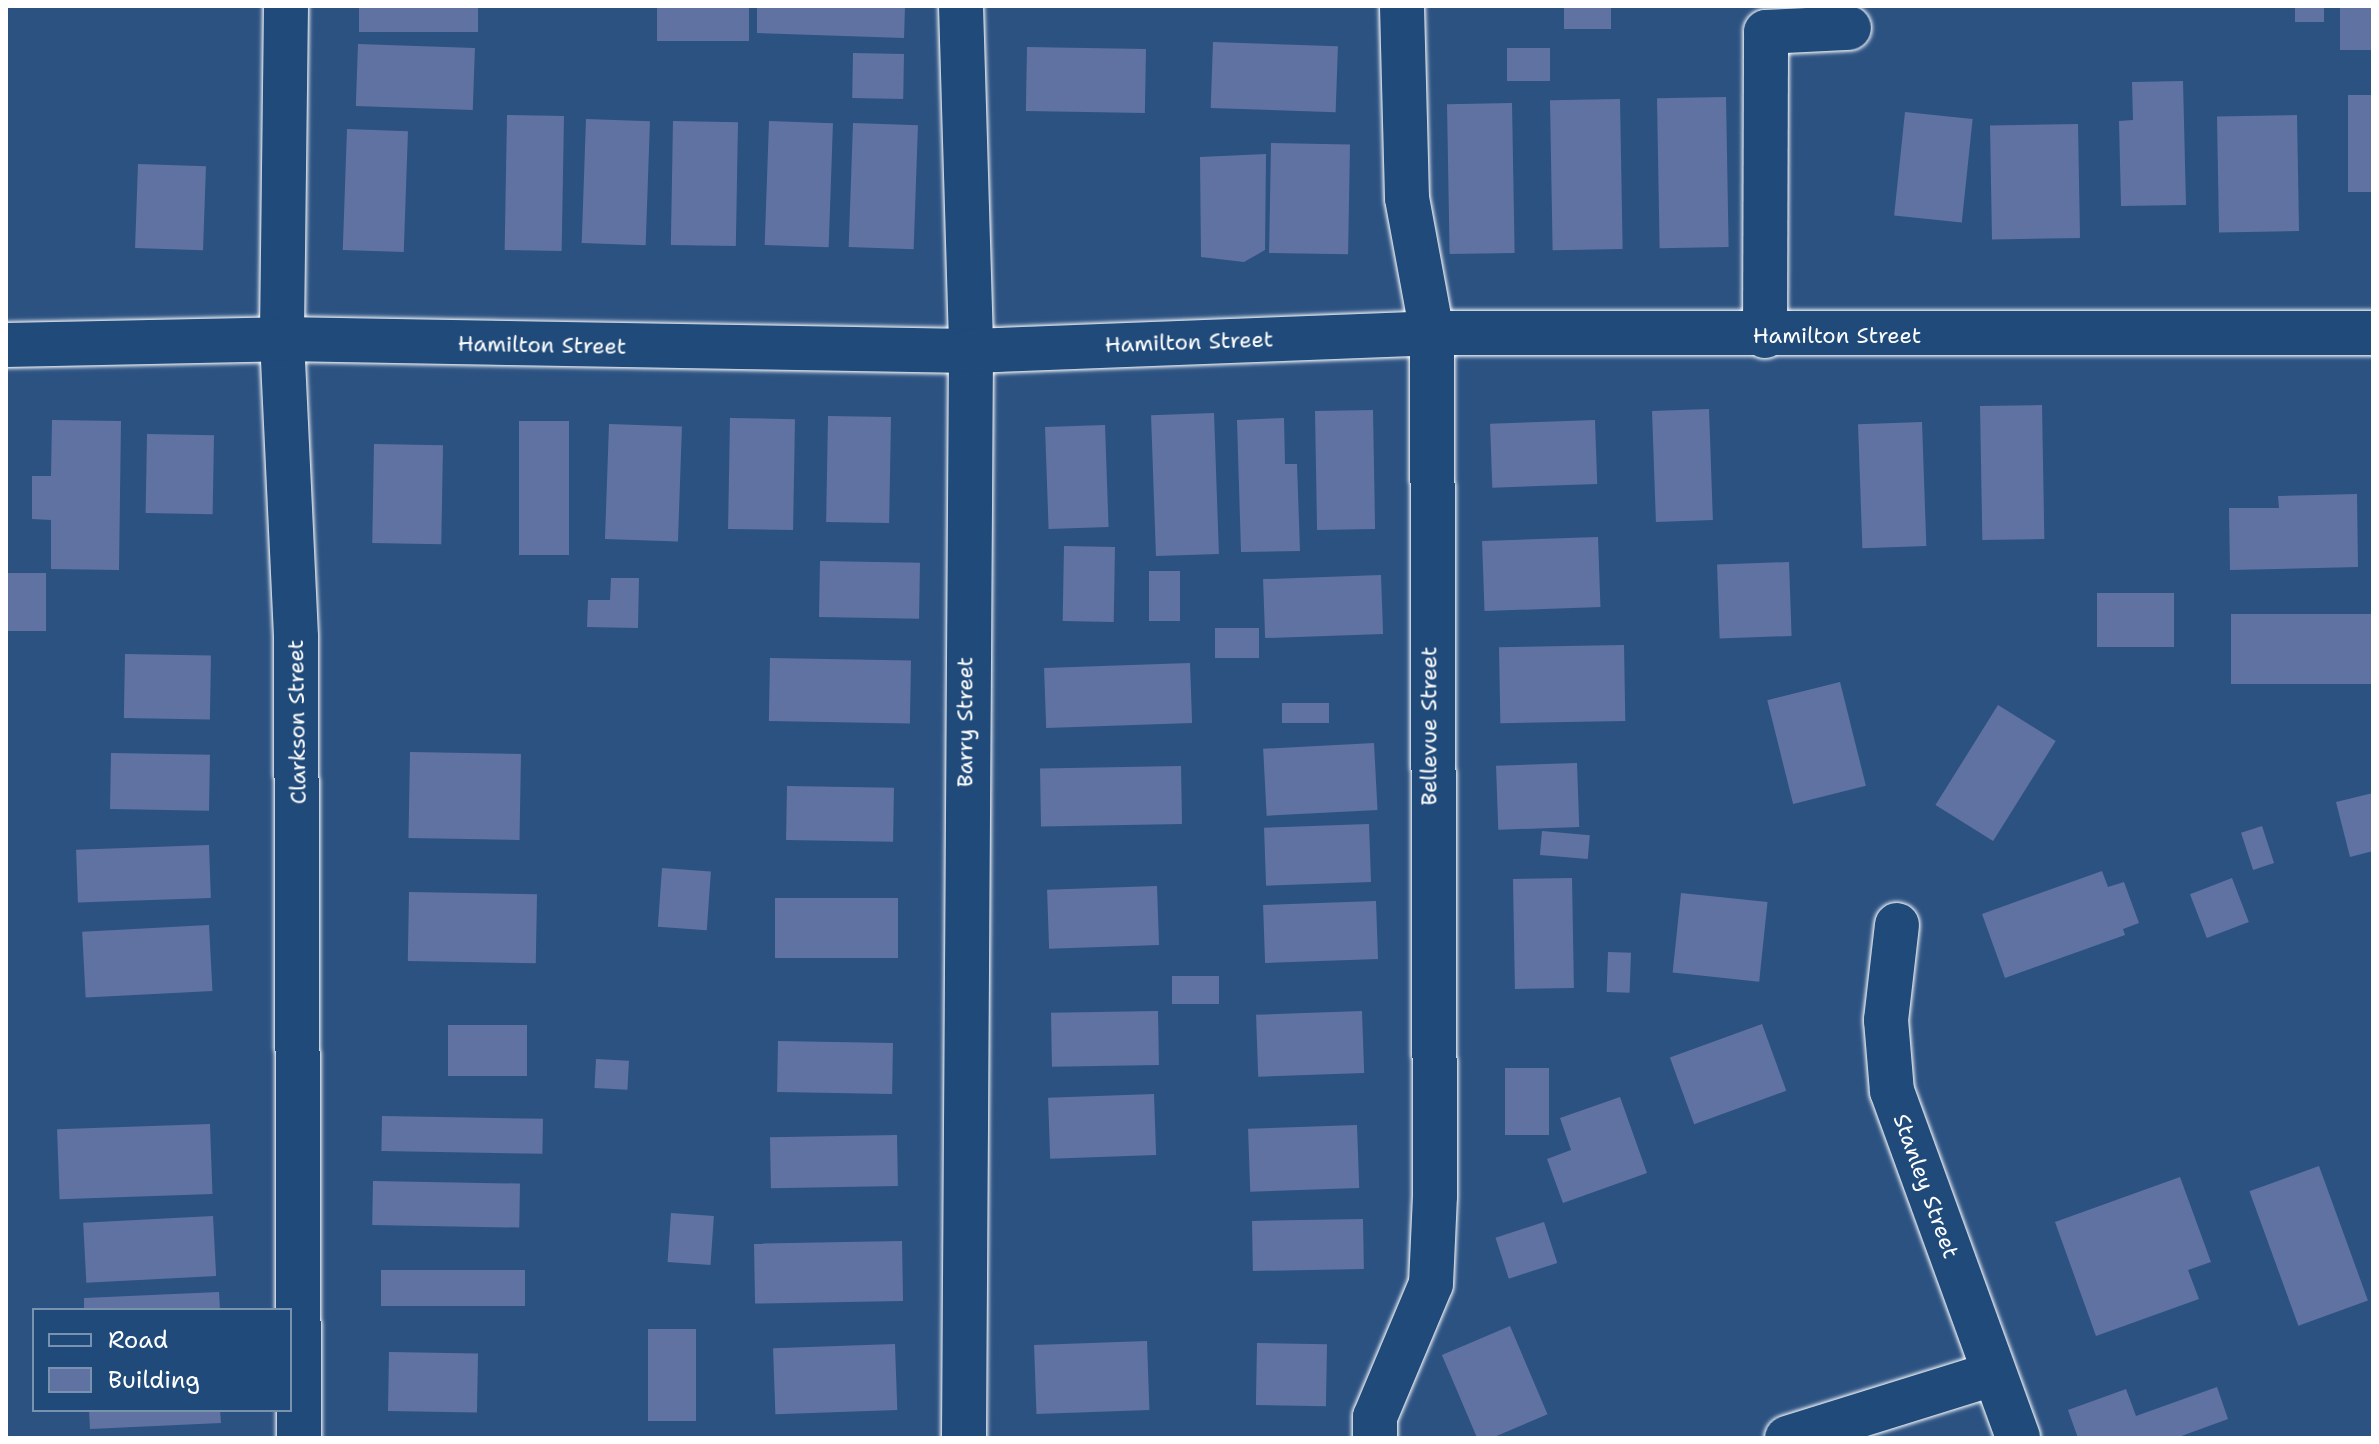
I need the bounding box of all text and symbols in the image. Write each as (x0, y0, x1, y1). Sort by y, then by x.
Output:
street label: Hamilton Street (1753, 323, 1921, 349)
street label: Hamilton Street (1104, 326, 1274, 358)
street label: Hamilton Street (457, 330, 627, 360)
street label: Clarkson Street (282, 639, 312, 805)
street label: Bellevue Street (1416, 646, 1442, 806)
street label: Barry Street (952, 657, 978, 787)
street label: Stanley Street (1888, 1110, 1964, 1262)
legend (32, 1308, 292, 1412)
text: Road (108, 1324, 168, 1356)
text: Building (108, 1364, 200, 1396)

